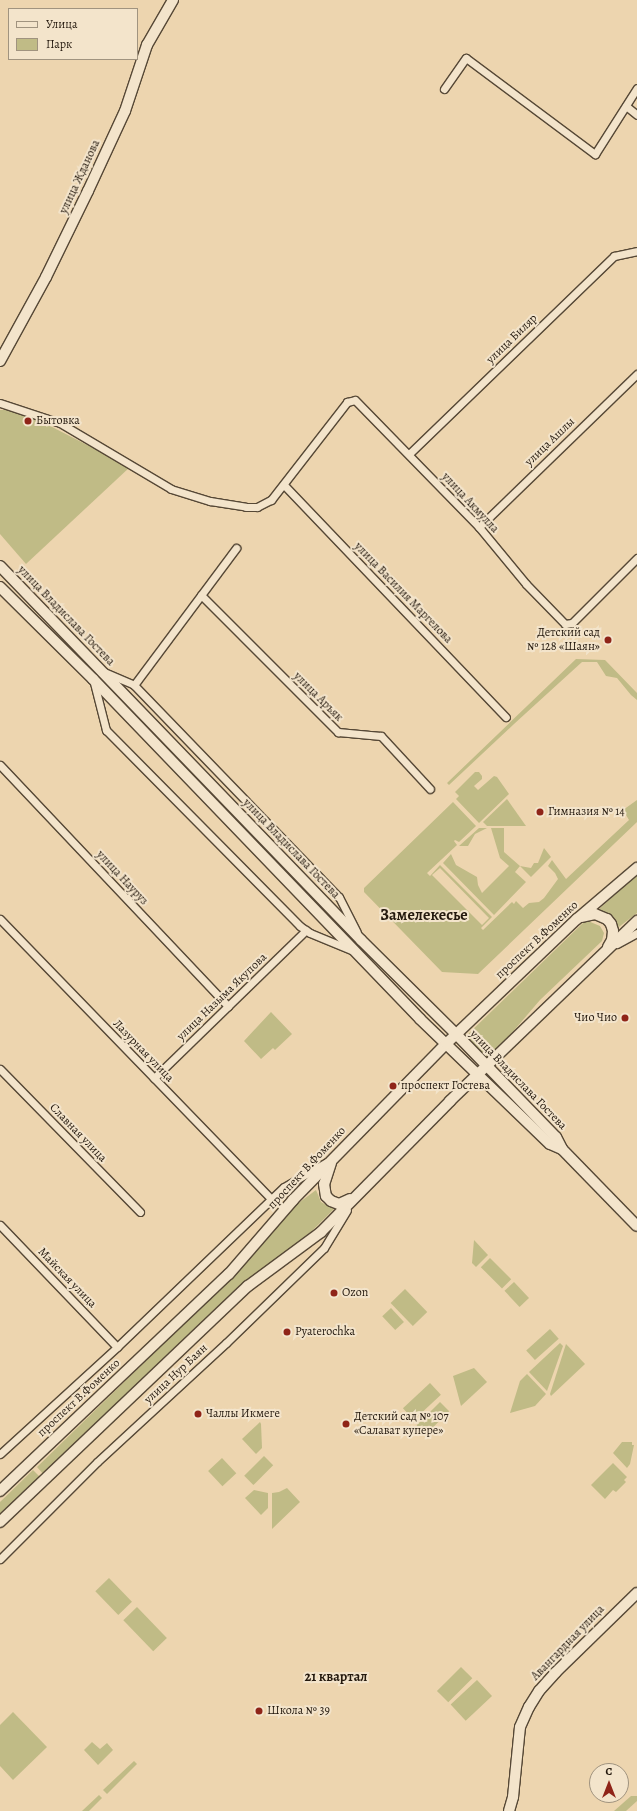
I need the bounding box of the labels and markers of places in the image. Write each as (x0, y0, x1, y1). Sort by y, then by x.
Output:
place label: Бытовка (36, 414, 80, 428)
marker: Бытовка (23, 416, 33, 426)
place label: Детский сад № 128 «Шаян» (527, 626, 600, 654)
marker: Детский сад № 128 «Шаян» (603, 635, 613, 645)
place label: Гимназия № 14 (548, 805, 625, 819)
marker: Гимназия № 14 (535, 807, 545, 817)
place label: Чио Чио (574, 1011, 617, 1025)
marker: Чио Чио (620, 1013, 630, 1023)
place label: проспект Гостева (401, 1079, 490, 1093)
marker: проспект Гостева (388, 1081, 398, 1091)
place label: Ozon (342, 1286, 368, 1300)
marker: Ozon (329, 1288, 339, 1298)
place label: Pyaterochka (295, 1325, 355, 1339)
marker: Pyaterochka (282, 1327, 292, 1337)
place label: Чаллы Икмеге (206, 1407, 280, 1421)
marker: Чаллы Икмеге (193, 1409, 203, 1419)
place label: Детский сад № 107 «Салават купере» (354, 1410, 449, 1438)
marker: Детский сад № 107 «Салават купере» (341, 1419, 351, 1429)
place label: Школа № 39 (267, 1704, 330, 1718)
marker: Школа № 39 (254, 1706, 264, 1716)

